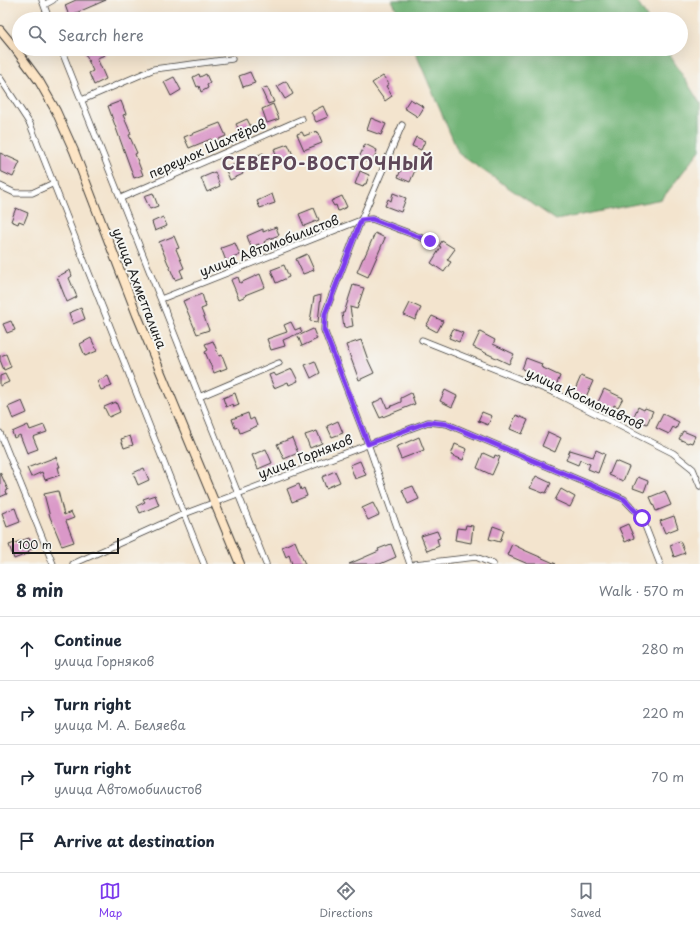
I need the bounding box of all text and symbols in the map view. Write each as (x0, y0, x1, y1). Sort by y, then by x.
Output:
search box (12, 12, 688, 56)
icon: search (26, 23, 48, 45)
text: Search here (58, 23, 144, 46)
street label: переулок Шахтёров (145, 113, 269, 182)
district label: СЕВЕРО-ВОСТОЧНЫЙ (222, 150, 434, 176)
street label: улица Автомобилистов (196, 210, 342, 280)
street label: улица Ахметгалина (108, 225, 172, 352)
route end (421, 232, 439, 250)
street label: улица Космонавтов (523, 363, 647, 433)
street label: улица Горняков (255, 429, 355, 483)
route start (633, 509, 651, 527)
scale bar (12, 536, 119, 555)
text: 100 m (18, 536, 52, 553)
text: 8 min (16, 577, 64, 603)
text: Walk · 570 m (599, 581, 684, 600)
text: Continue (54, 628, 122, 651)
icon: ahead (16, 638, 38, 660)
text: 280 m (642, 639, 684, 658)
text: улица Горняков (54, 651, 154, 670)
text: Turn right (54, 692, 131, 715)
icon: right (16, 702, 38, 724)
text: 220 m (642, 703, 684, 722)
text: улица М. А. Беляева (54, 715, 186, 734)
text: Turn right (54, 756, 131, 779)
icon: right (16, 766, 38, 788)
text: 70 m (651, 767, 684, 786)
text: улица Автомобилистов (54, 779, 202, 798)
text: Arrive at destination (54, 829, 215, 852)
icon: arrive (16, 830, 38, 852)
tab: Map (99, 880, 122, 921)
tab: Directions (319, 880, 373, 921)
tab: Saved (570, 880, 601, 921)

